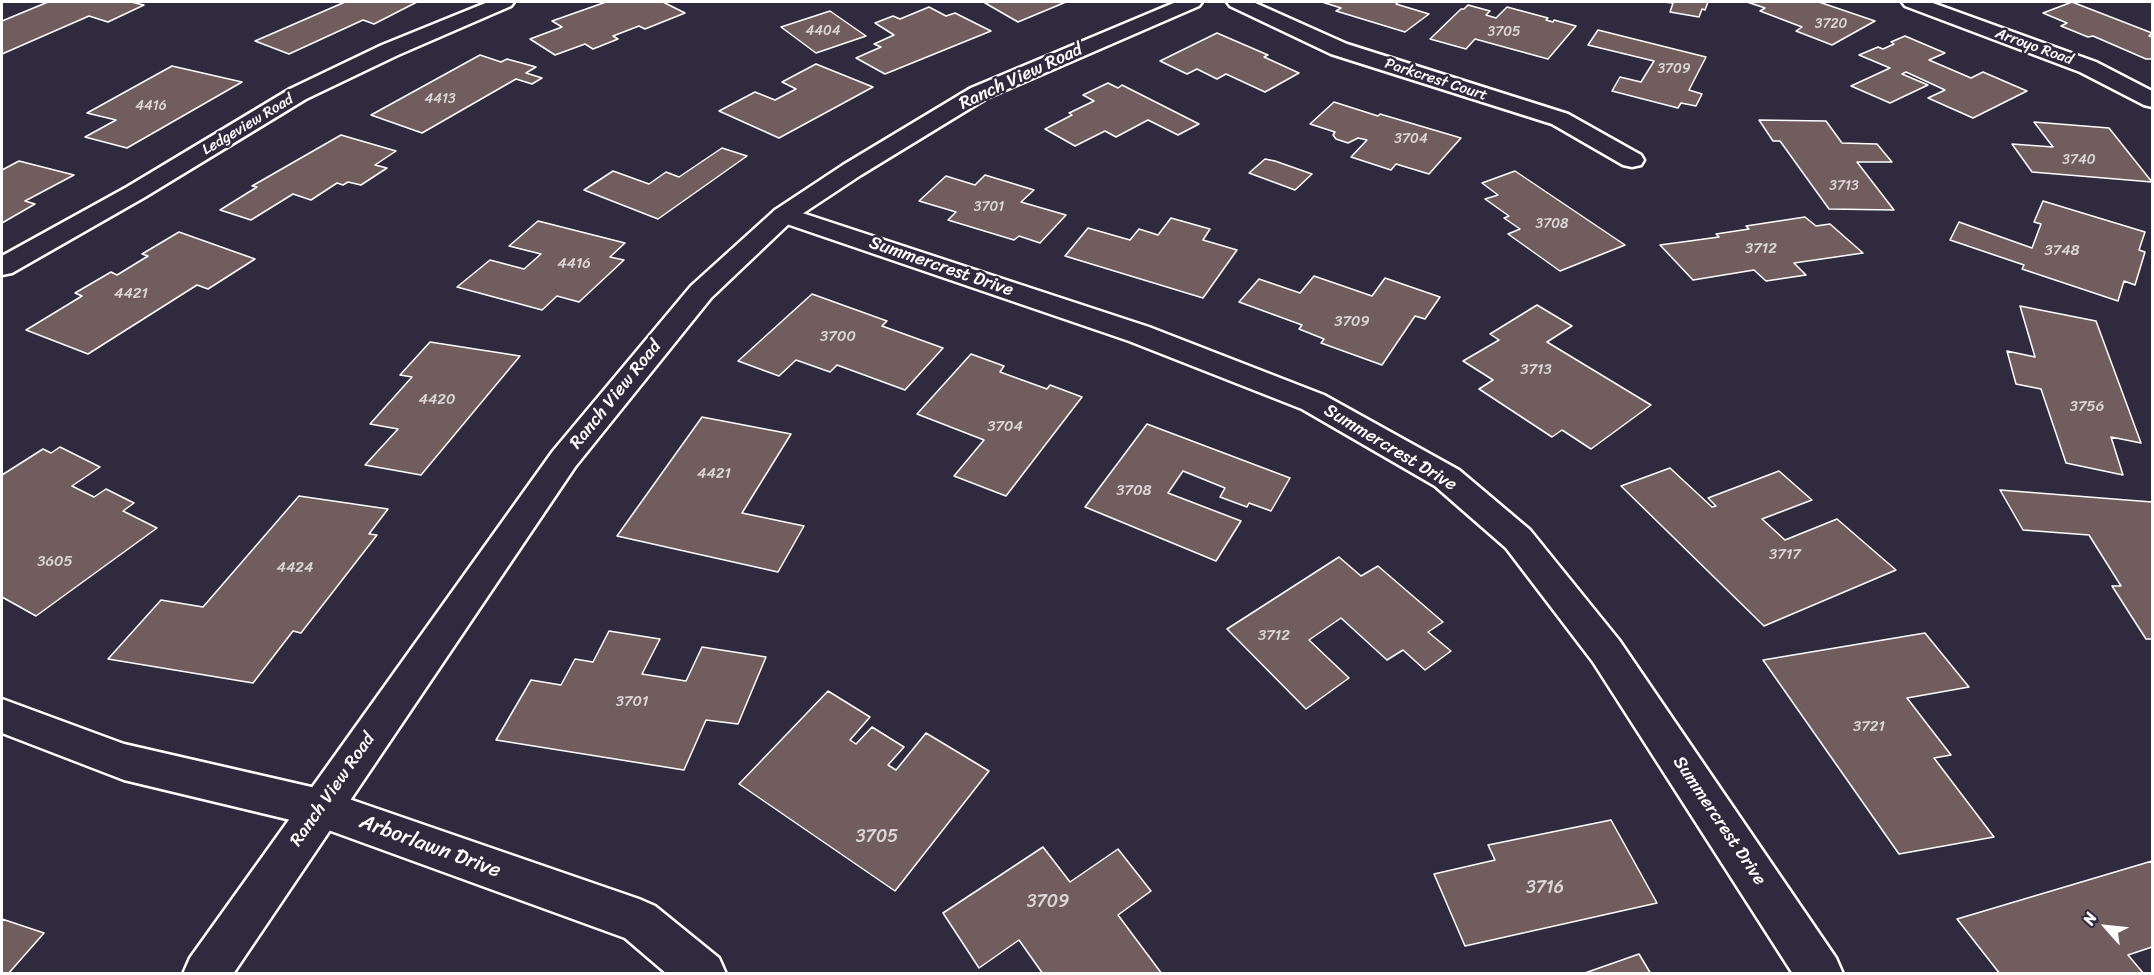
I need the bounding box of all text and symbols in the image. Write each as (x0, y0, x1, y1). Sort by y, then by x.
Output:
house number: 3720 (1815, 16, 1847, 32)
house number: 4404 (805, 23, 841, 39)
house number: 3705 (1487, 24, 1521, 40)
street label: Arroyo Road (1993, 25, 2075, 69)
street label: Ranch View Road (956, 39, 1086, 115)
street label: Parkcrest Court (1382, 55, 1490, 105)
house number: 3709 (1657, 61, 1691, 77)
street label: Ledgeview Road (199, 91, 297, 159)
house number: 4413 (424, 91, 456, 107)
house number: 4416 (135, 98, 167, 114)
house number: 3704 (1394, 131, 1428, 147)
house number: 3740 (2062, 152, 2096, 168)
house number: 3713 (1829, 178, 1859, 194)
house number: 3701 (974, 199, 1004, 215)
house number: 3708 (1536, 216, 1568, 232)
street label: Summercrest Drive (866, 232, 1016, 302)
house number: 3712 (1745, 240, 1777, 258)
house number: 3748 (2044, 242, 2080, 260)
house number: 4416 (557, 255, 591, 273)
house number: 4421 (114, 285, 148, 303)
house number: 3709 (1334, 313, 1370, 331)
house number: 3700 (820, 328, 856, 346)
street label: Ranch View Road (566, 336, 666, 454)
house number: 3713 (1520, 361, 1552, 379)
house number: 4420 (419, 391, 455, 409)
house number: 3756 (2070, 398, 2104, 416)
street label: Summercrest Drive (1320, 400, 1460, 496)
house number: 3704 (987, 418, 1023, 436)
house number: 4421 (697, 465, 731, 483)
house number: 3708 (1116, 482, 1152, 500)
house number: 3717 (1769, 546, 1801, 564)
house number: 3605 (37, 553, 73, 571)
house number: 4424 (277, 559, 313, 577)
house number: 3712 (1258, 627, 1290, 645)
house number: 3701 (616, 693, 648, 711)
house number: 3721 (1853, 718, 1885, 736)
street label: Ranch View Road (286, 729, 380, 851)
street label: Summercrest Drive (1668, 752, 1770, 890)
street label: Arborlawn Drive (356, 810, 504, 884)
house number: 3705 (856, 826, 898, 848)
house number: 3716 (1526, 877, 1564, 899)
house number: 3709 (1027, 891, 1069, 913)
north arrow (2076, 897, 2136, 957)
text: N (2074, 907, 2105, 930)

